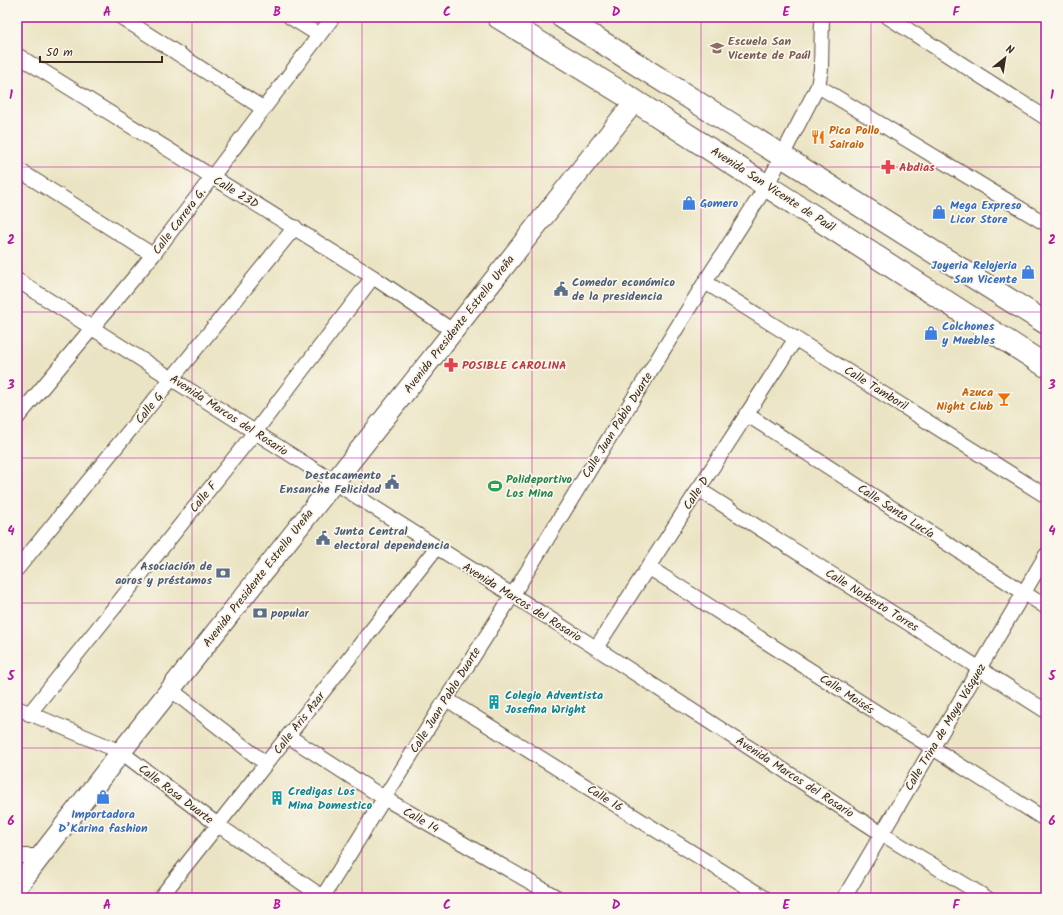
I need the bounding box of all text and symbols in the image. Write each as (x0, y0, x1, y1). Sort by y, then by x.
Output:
text: A (103, 2, 111, 23)
text: B (273, 2, 281, 23)
text: C (443, 2, 451, 23)
text: D (612, 2, 621, 23)
text: E (782, 2, 790, 23)
text: F (952, 2, 960, 23)
place label: Escuela San Vicente de Paúl (728, 32, 811, 65)
scale bar (40, 38, 162, 64)
north arrow (985, 38, 1025, 78)
school or university icon: Escuela San Vicente de Paúl (709, 40, 725, 56)
text: N (1002, 41, 1017, 60)
text: 50 m (46, 43, 73, 62)
text: 1 (9, 85, 13, 106)
text: 1 (1050, 85, 1054, 106)
place label: Pica Pollo Sairaio (829, 121, 880, 154)
restaurant icon: Pica Pollo Sairaio (810, 129, 826, 145)
street label: Avenida San Vicente de Paúl (707, 142, 839, 237)
place label: Abdias (899, 158, 935, 177)
pharmacy icon: Abdias (880, 159, 896, 175)
street label: Calle 23D (209, 171, 262, 214)
street label: Calle Carrera G. (148, 184, 211, 259)
place label: Gomero (700, 194, 739, 213)
shop icon: Gomero (681, 195, 697, 211)
place label: Mega Expreso Licor Store (950, 196, 1022, 229)
shop icon: Mega Expreso Licor Store (931, 204, 947, 220)
text: 2 (7, 230, 15, 251)
text: 2 (1048, 230, 1056, 251)
street label: Avenida Presidente Estrella Ureña (399, 251, 520, 398)
place label: Joyeria Relojeria San Vicente (931, 256, 1017, 289)
shop icon: Joyeria Relojeria San Vicente (1020, 264, 1036, 280)
place label: Comedor económico de la presidencia (572, 273, 676, 306)
public building icon: Comedor económico de la presidencia (553, 281, 569, 297)
place label: Colchones y Muebles (941, 317, 995, 350)
shop icon: Colchones y Muebles (923, 325, 939, 341)
place label: POSIBLE CAROLINA (462, 356, 567, 375)
pharmacy icon: POSIBLE CAROLINA (443, 357, 459, 373)
street label: Calle Tamboril (840, 361, 911, 416)
street label: Calle Juan Pablo Duarte (577, 368, 658, 482)
street label: Avenida Marcos del Rosario (166, 370, 292, 461)
text: 3 (6, 375, 15, 396)
text: 3 (1047, 375, 1056, 396)
place label: Azuca Night Club (937, 383, 993, 416)
street label: Calle G (131, 388, 168, 428)
bar icon: Azuca Night Club (996, 391, 1012, 407)
place label: Destacamento Ensanche Felicidad (280, 466, 382, 499)
place label: Polideportivo Los Mina (506, 470, 573, 503)
street label: Calle D (678, 473, 715, 514)
public building icon: Destacamento Ensanche Felicidad (384, 474, 400, 490)
street label: Calle F (185, 476, 223, 517)
sports icon: Polideportivo Los Mina (487, 478, 503, 494)
street label: Calle Santa Lucía (853, 479, 938, 544)
street label: Avenida Presidente Estrella Ureña (198, 505, 319, 652)
text: 4 (7, 521, 15, 542)
text: 4 (1048, 521, 1056, 542)
place label: Junta Central electoral dependencia (334, 522, 449, 555)
public building icon: Junta Central electoral dependencia (315, 530, 331, 546)
place label: Asociación de aoros y préstamos (115, 557, 212, 590)
street label: Avenida Marcos del Rosario (458, 558, 585, 647)
street label: Calle Norberto Torres (821, 564, 922, 637)
bank icon: Asociación de aoros y préstamos (215, 565, 231, 581)
place label: popular (270, 604, 310, 623)
bank icon: popular (252, 605, 268, 621)
street label: Calle Juan Pablo Duarte (405, 643, 486, 757)
street label: Calle Trina de Moya Vásquez (900, 660, 991, 794)
text: 5 (7, 666, 16, 687)
text: 5 (1048, 666, 1057, 687)
street label: Calle Moisés (815, 670, 878, 719)
place label: Colegio Adventista Josefina Wright (505, 686, 603, 719)
street label: Calle Aris Azar (269, 687, 331, 759)
building icon: Colegio Adventista Josefina Wright (486, 694, 502, 710)
street label: Avenida Marcos del Rosario (732, 732, 858, 823)
street label: Calle Rosa Duarte (134, 760, 218, 829)
street label: Calle 16 (583, 780, 626, 817)
place label: Credigas Los Mina Domestico (288, 782, 373, 815)
shop icon: Importadora D’Karina fashion (95, 789, 111, 805)
building icon: Credigas Los Mina Domestico (269, 790, 285, 806)
street label: Calle 14 (399, 802, 443, 839)
place label: Importadora D’Karina fashion (58, 805, 148, 838)
text: 6 (7, 811, 15, 832)
text: 6 (1048, 811, 1056, 832)
text: A (103, 895, 111, 915)
text: B (273, 895, 281, 915)
text: C (443, 895, 451, 915)
text: D (612, 895, 621, 915)
text: E (782, 895, 790, 915)
text: F (952, 895, 960, 915)

